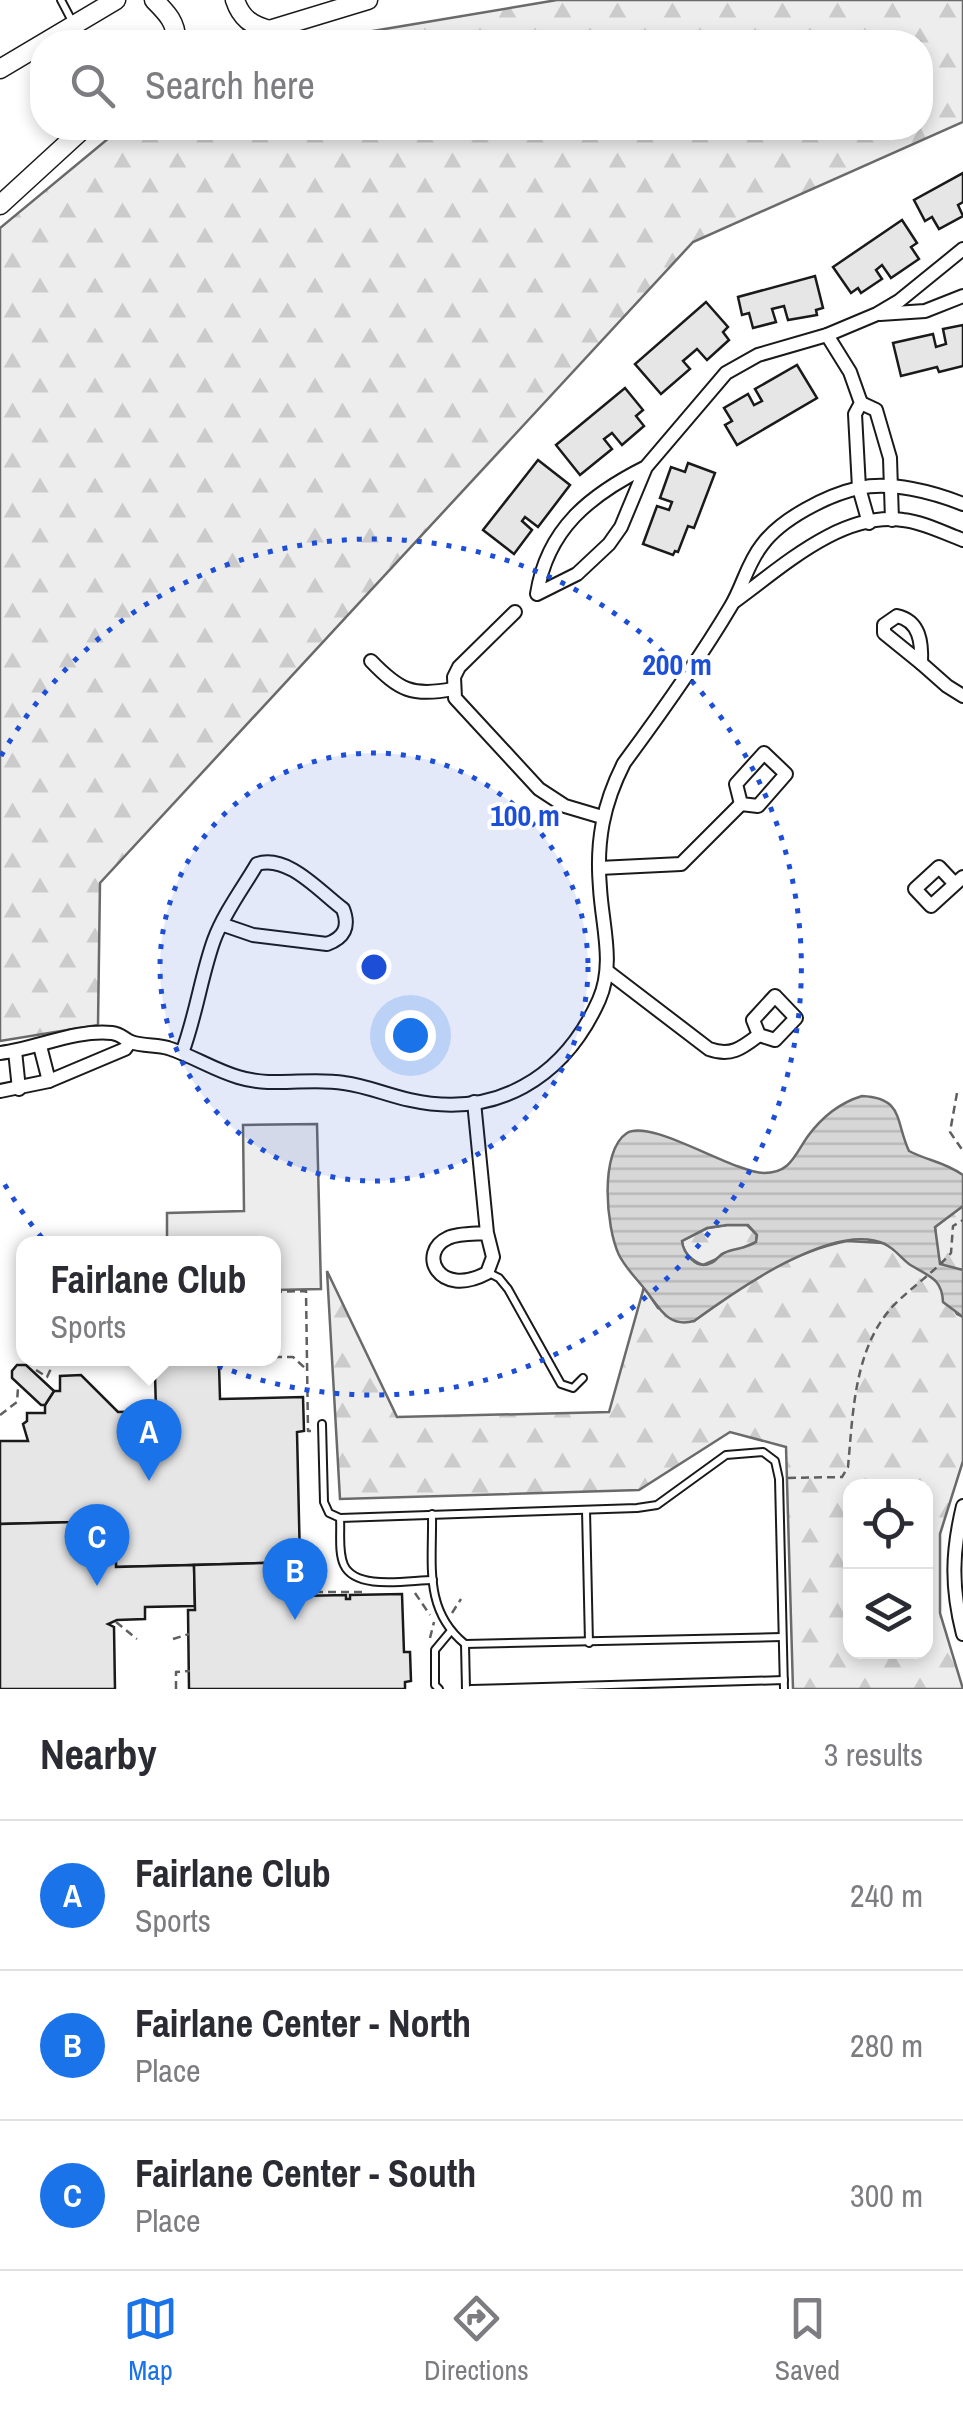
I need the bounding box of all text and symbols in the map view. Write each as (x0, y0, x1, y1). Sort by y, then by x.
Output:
search box (30, 30, 933, 140)
icon: search (65, 58, 120, 113)
text: Search here (145, 60, 315, 111)
text: 200 m (642, 644, 712, 684)
text: 100 m (490, 795, 560, 835)
centre of rings (356, 949, 392, 985)
your location (385, 1010, 436, 1061)
popup (16, 1236, 281, 1366)
text: Fairlane Club (51, 1254, 246, 1305)
text: Sports (51, 1305, 126, 1348)
pin: A (116, 1398, 182, 1481)
map controls (843, 1479, 933, 1659)
button: locate (843, 1479, 933, 1569)
pin: C (64, 1504, 130, 1586)
pin: B (262, 1538, 328, 1620)
button: layers (843, 1569, 933, 1659)
text: Nearby (40, 1726, 157, 1782)
text: 3 results (824, 1733, 923, 1776)
text: Fairlane Club (135, 1848, 331, 1899)
text: A (63, 1874, 82, 1917)
text: 240 m (850, 1874, 923, 1917)
text: Sports (135, 1899, 211, 1942)
text: Fairlane Center - North (135, 1998, 471, 2049)
text: B (63, 2024, 82, 2067)
text: 280 m (850, 2024, 923, 2067)
text: Place (135, 2049, 201, 2092)
text: Fairlane Center - South (135, 2148, 476, 2199)
text: C (63, 2174, 82, 2217)
text: 300 m (850, 2174, 923, 2217)
text: Place (135, 2199, 201, 2242)
tab: Map (123, 2291, 178, 2389)
tab: Directions (424, 2291, 529, 2389)
tab: Saved (775, 2291, 840, 2389)

